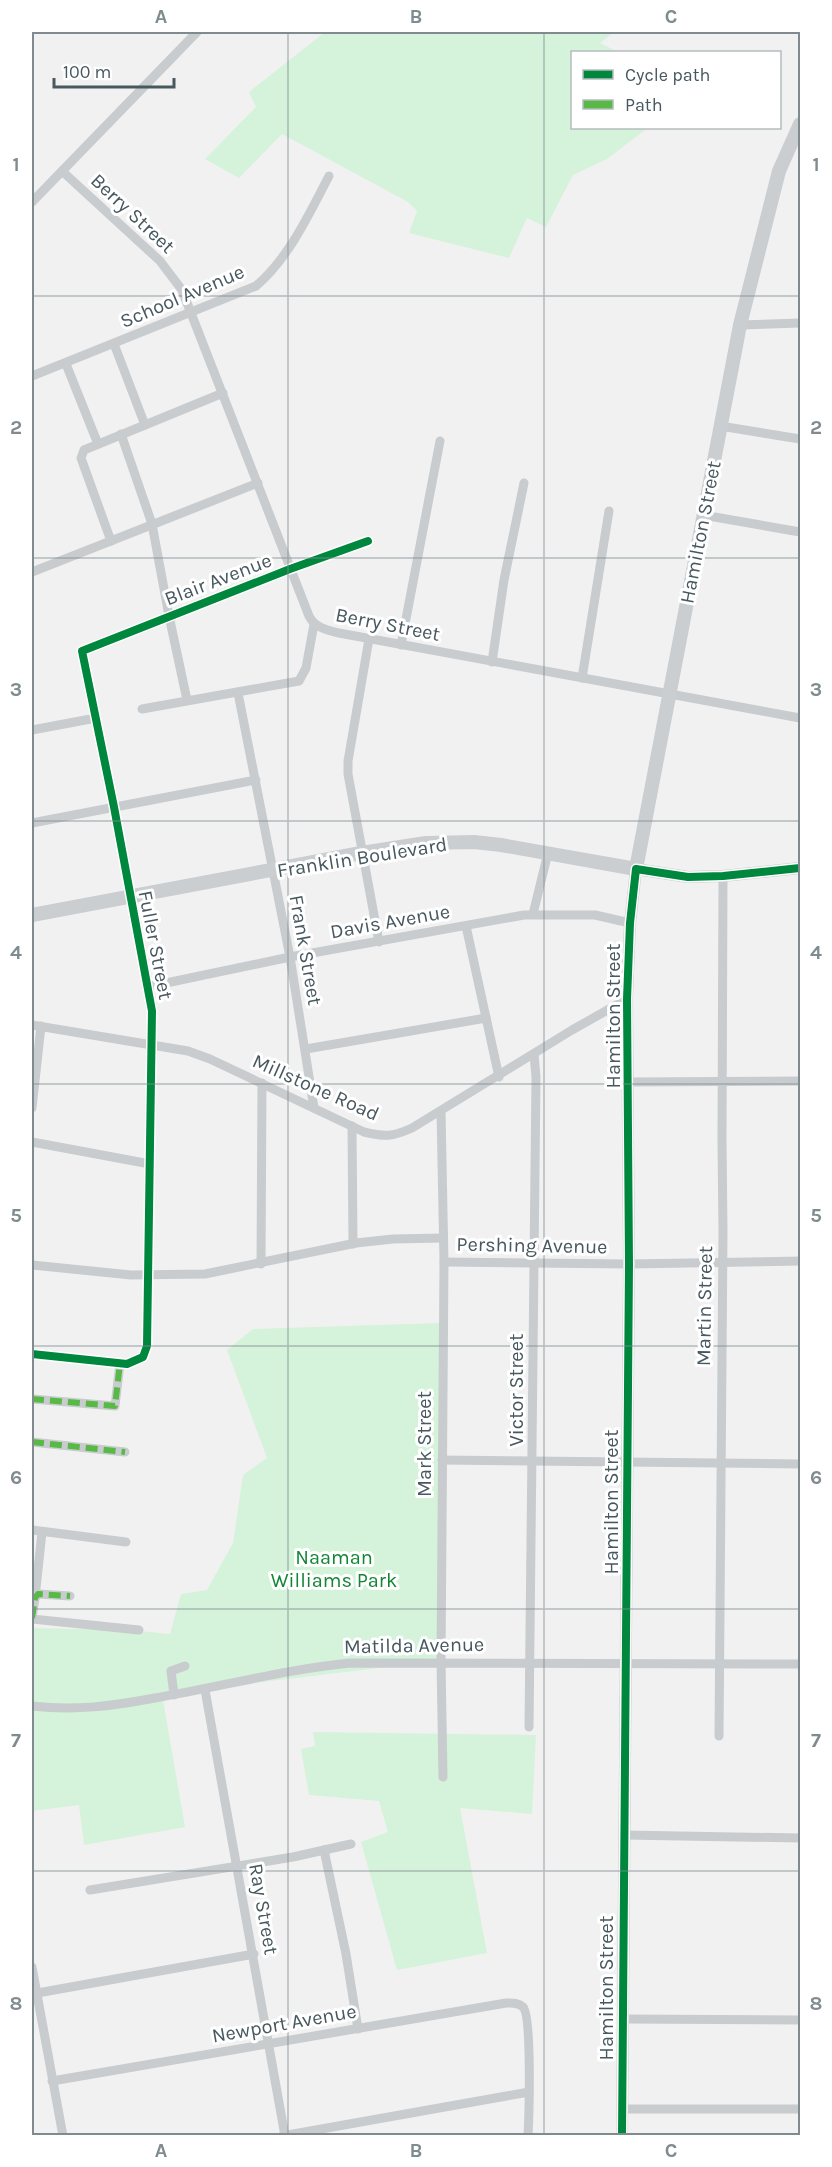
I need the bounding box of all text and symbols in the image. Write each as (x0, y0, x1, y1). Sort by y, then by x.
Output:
text: A (155, 5, 168, 28)
text: B (410, 5, 422, 28)
text: C (665, 5, 677, 28)
scale bar (54, 51, 174, 89)
legend (571, 51, 781, 129)
text: 100 m (63, 61, 111, 83)
text: Cycle path (625, 64, 710, 86)
text: Path (625, 94, 663, 116)
text: 1 (12, 153, 20, 176)
text: 1 (812, 153, 820, 176)
street label: Berry Street (86, 169, 180, 258)
street label: School Avenue (117, 260, 248, 333)
text: 2 (10, 416, 22, 439)
text: 2 (810, 416, 822, 439)
street label: Hamilton Street (675, 458, 726, 605)
street label: Blair Avenue (161, 549, 275, 610)
street label: Berry Street (334, 603, 443, 646)
text: 3 (10, 678, 22, 701)
text: 3 (810, 678, 822, 701)
street label: Franklin Boulevard (275, 833, 449, 882)
street label: Fuller Street (134, 889, 177, 1002)
street label: Frank Street (284, 893, 327, 1008)
street label: Davis Avenue (328, 900, 452, 943)
text: 4 (10, 941, 22, 964)
text: 4 (810, 941, 822, 964)
street label: Hamilton Street (602, 943, 625, 1088)
street label: Millstone Road (249, 1049, 383, 1126)
text: 5 (10, 1204, 22, 1227)
text: 5 (810, 1204, 822, 1227)
street label: Pershing Avenue (456, 1233, 608, 1258)
street label: Martin Street (692, 1245, 717, 1366)
street label: Victor Street (505, 1333, 528, 1446)
street label: Mark Street (413, 1390, 436, 1497)
street label: Hamilton Street (600, 1429, 623, 1574)
text: 6 (10, 1466, 22, 1489)
text: 6 (810, 1466, 822, 1489)
park label: Naaman Williams Park (271, 1546, 397, 1592)
street label: Matilda Avenue (344, 1633, 484, 1658)
text: 7 (11, 1729, 21, 1752)
text: 7 (811, 1729, 821, 1752)
street label: Ray Street (244, 1862, 283, 1957)
street label: Hamilton Street (595, 1915, 618, 2060)
text: 8 (10, 1992, 22, 2015)
text: 8 (810, 1992, 822, 2015)
street label: Newport Avenue (210, 1999, 358, 2048)
text: A (155, 2139, 168, 2162)
text: B (410, 2139, 422, 2162)
text: C (665, 2139, 677, 2162)

